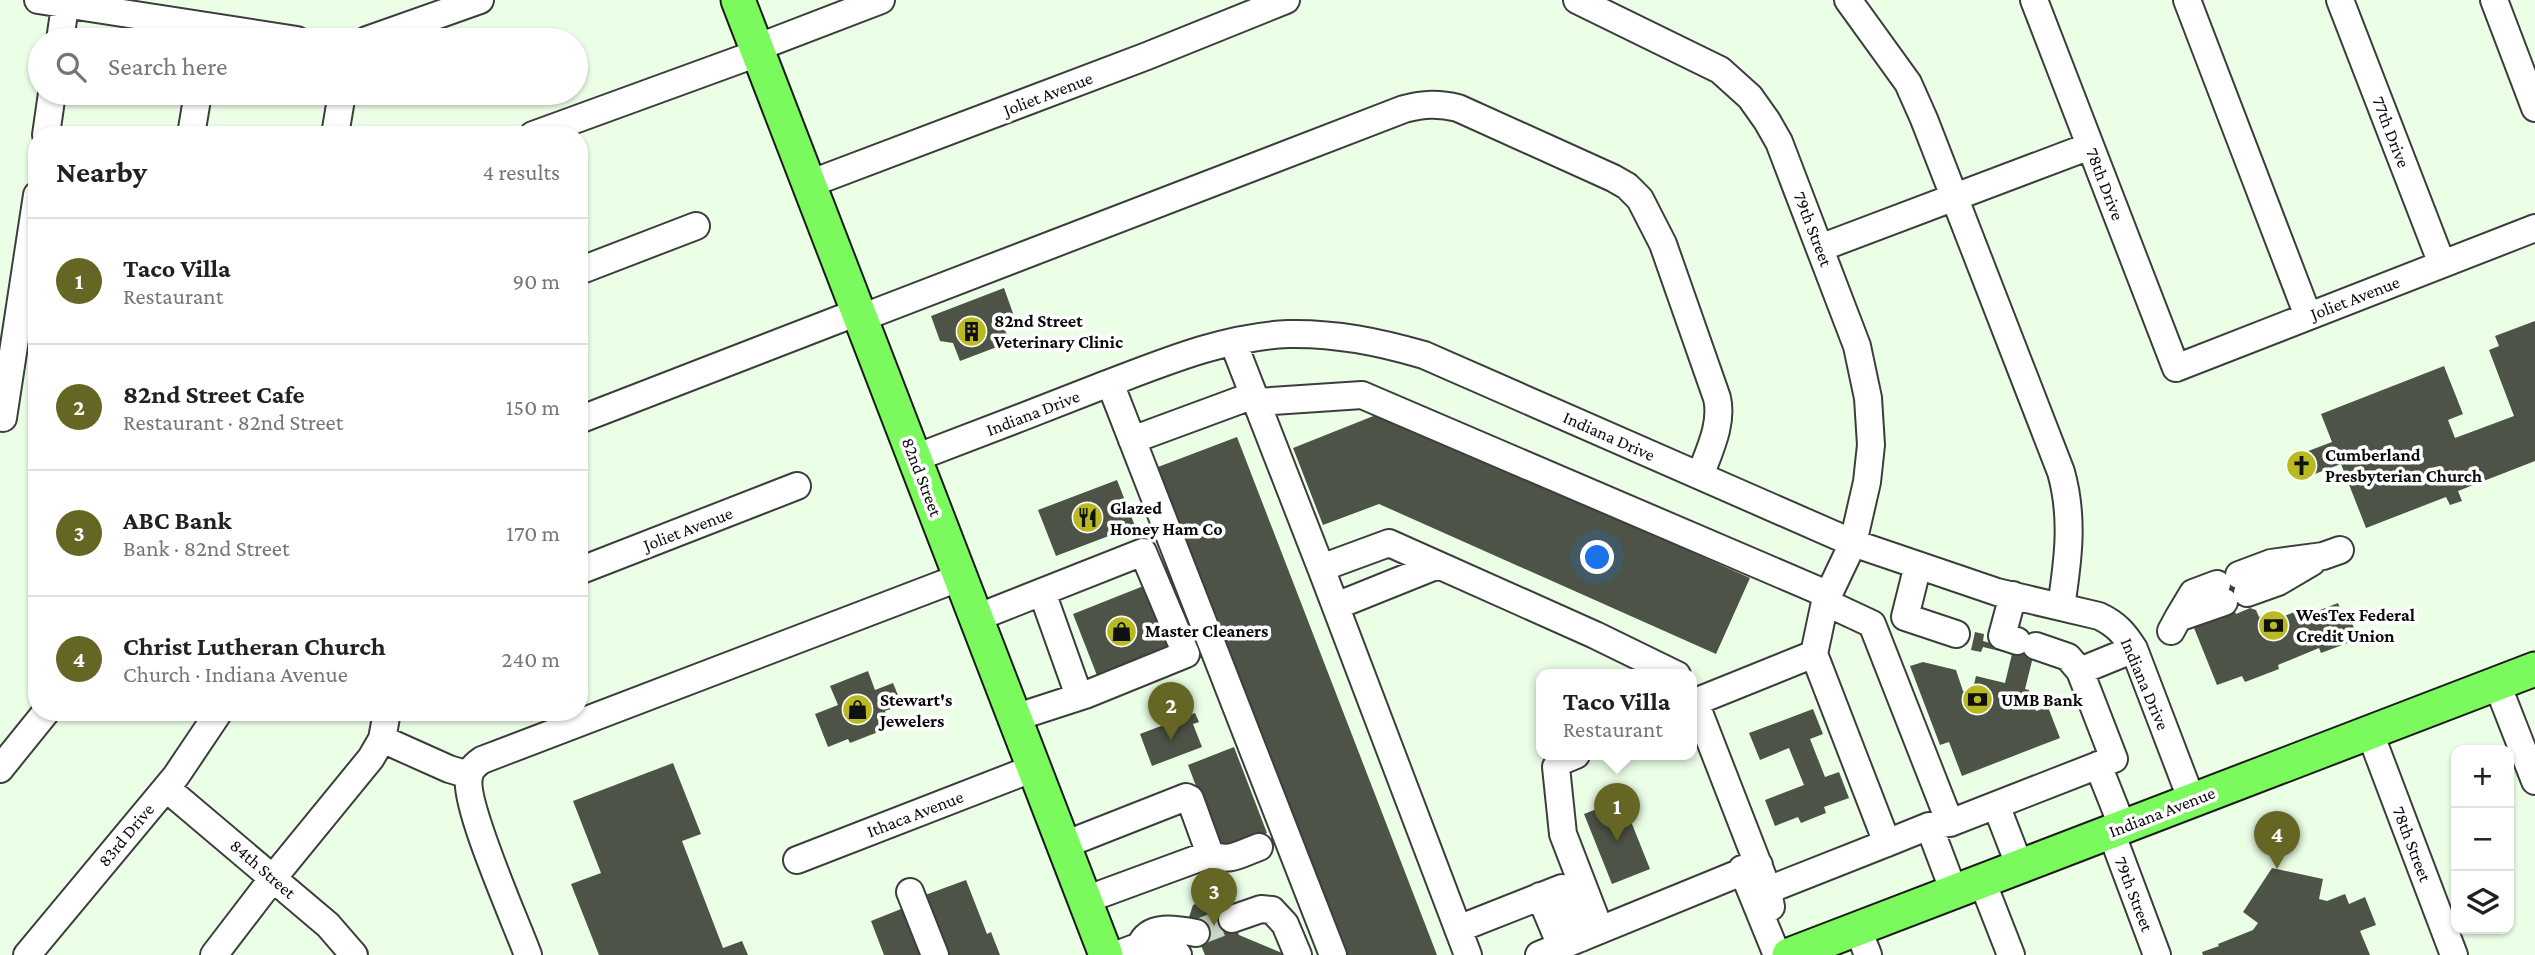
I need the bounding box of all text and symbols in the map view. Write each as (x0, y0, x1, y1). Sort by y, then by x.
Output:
search box (28, 28, 588, 105)
icon: search (52, 48, 90, 86)
text: Search here (108, 52, 227, 81)
street label: Joliet Avenue (999, 68, 1096, 121)
street label: 77th Drive (2368, 94, 2414, 171)
street label: 78th Drive (2082, 145, 2128, 223)
text: Nearby (56, 155, 147, 188)
text: 4 results (482, 159, 560, 185)
street label: 79th Street (1790, 189, 1837, 270)
text: Taco Villa (123, 254, 231, 283)
text: 1 (75, 268, 83, 294)
text: 90 m (513, 268, 560, 294)
street label: Joliet Avenue (2306, 272, 2403, 325)
text: Restaurant (123, 283, 223, 309)
place label: 82nd Street Veterinary Clinic (993, 311, 1123, 352)
building icon: 82nd Street Veterinary Clinic (954, 314, 988, 348)
text: 82nd Street Cafe (123, 380, 305, 409)
street label: Indiana Drive (984, 386, 1082, 440)
text: 2 (73, 394, 85, 420)
text: 150 m (506, 394, 560, 420)
street label: Indiana Drive (1560, 407, 1658, 465)
text: Restaurant · 82nd Street (123, 409, 343, 435)
street label: 82nd Street (898, 435, 947, 520)
place label: Cumberland Presbyterian Church (2325, 445, 2483, 486)
church icon: Cumberland Presbyterian Church (2285, 448, 2319, 482)
place label: Glazed Honey Ham Co (1110, 498, 1223, 539)
restaurant icon: Glazed Honey Ham Co (1070, 501, 1104, 535)
street label: Joliet Avenue (639, 503, 736, 556)
text: ABC Bank (123, 506, 232, 535)
text: 3 (73, 520, 85, 546)
text: 170 m (506, 520, 560, 546)
text: Bank · 82nd Street (123, 535, 290, 561)
your location (1580, 540, 1614, 574)
place label: WesTex Federal Credit Union (2295, 605, 2415, 646)
bank icon: WesTex Federal Credit Union (2256, 608, 2290, 642)
shop icon: Master Cleaners (1105, 614, 1139, 648)
place label: Master Cleaners (1145, 621, 1268, 641)
text: Christ Lutheran Church (123, 632, 386, 661)
street label: Indiana Drive (2117, 635, 2173, 733)
text: 4 (73, 646, 85, 672)
text: 240 m (501, 646, 560, 672)
text: Church · Indiana Avenue (123, 661, 348, 687)
popup (1536, 669, 1697, 760)
pin: 2 (1148, 682, 1194, 740)
bank icon: UMB Bank (1961, 683, 1995, 717)
text: Taco Villa (1563, 687, 1670, 716)
place label: Stewart's Jewelers (878, 690, 952, 731)
place label: UMB Bank (2001, 690, 2083, 710)
shop icon: Stewart's Jewelers (840, 693, 874, 727)
text: Restaurant (1563, 716, 1663, 742)
map controls (2451, 745, 2514, 934)
button: + (2451, 745, 2514, 808)
pin: 1 (1594, 783, 1640, 841)
street label: Indiana Avenue (2106, 783, 2218, 841)
street label: Ithaca Avenue (864, 786, 966, 842)
street label: 83rd Drive (94, 799, 158, 870)
street label: 78th Street (2389, 804, 2436, 885)
button: − (2451, 808, 2514, 871)
pin: 4 (2254, 811, 2300, 869)
street label: 84th Street (226, 835, 301, 903)
street label: 79th Street (2111, 854, 2158, 935)
pin: 3 (1191, 868, 1237, 926)
button: layers (2451, 871, 2514, 934)

